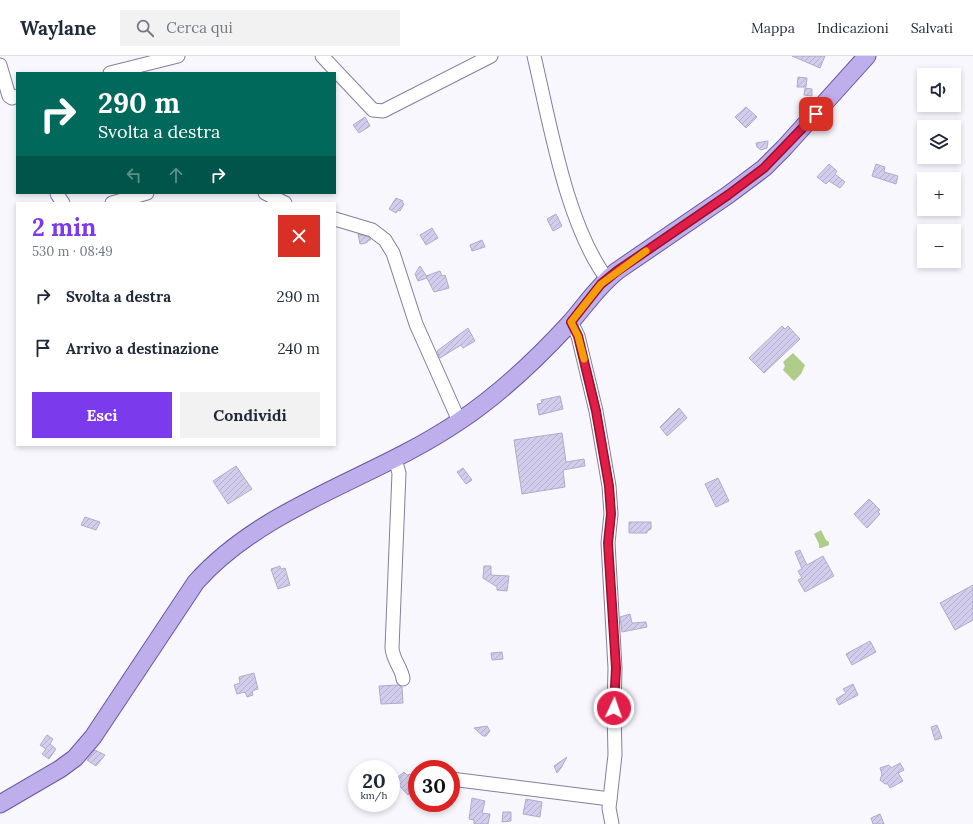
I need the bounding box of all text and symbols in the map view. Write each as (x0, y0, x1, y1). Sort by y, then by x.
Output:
search box (120, 10, 400, 46)
text: Waylane (20, 16, 96, 40)
icon: search (134, 17, 156, 39)
text: Cerca qui (166, 18, 233, 37)
text: Mappa (751, 19, 795, 37)
text: Indicazioni (817, 19, 889, 37)
text: Salvati (911, 19, 953, 37)
map controls (917, 68, 961, 268)
button: sound (917, 68, 961, 112)
text: 290 m (98, 85, 180, 121)
icon: right (32, 88, 84, 140)
pin (799, 97, 833, 131)
icon: arrive (805, 103, 827, 125)
text: Svolta a destra (98, 120, 220, 143)
button: layers (917, 120, 961, 164)
icon: left (123, 164, 145, 186)
icon: ahead (165, 164, 187, 186)
icon: right (207, 164, 229, 186)
button: + (917, 172, 961, 216)
text: 2 min (32, 212, 96, 243)
button: close (278, 215, 320, 257)
button: − (917, 224, 961, 268)
text: 530 m · 08:49 (32, 243, 113, 260)
icon: right (32, 285, 54, 307)
text: Svolta a destra (66, 287, 171, 306)
text: 290 m (277, 287, 320, 306)
icon: arrive (32, 337, 54, 359)
text: Arrivo a destinazione (66, 339, 219, 358)
text: 240 m (277, 339, 320, 358)
button: Esci (32, 392, 172, 438)
button: Condividi (180, 392, 320, 438)
position arrow (593, 687, 635, 729)
speed limit sign: 30 (408, 760, 460, 812)
text: 20 (362, 768, 386, 793)
text: km/h (360, 789, 388, 802)

